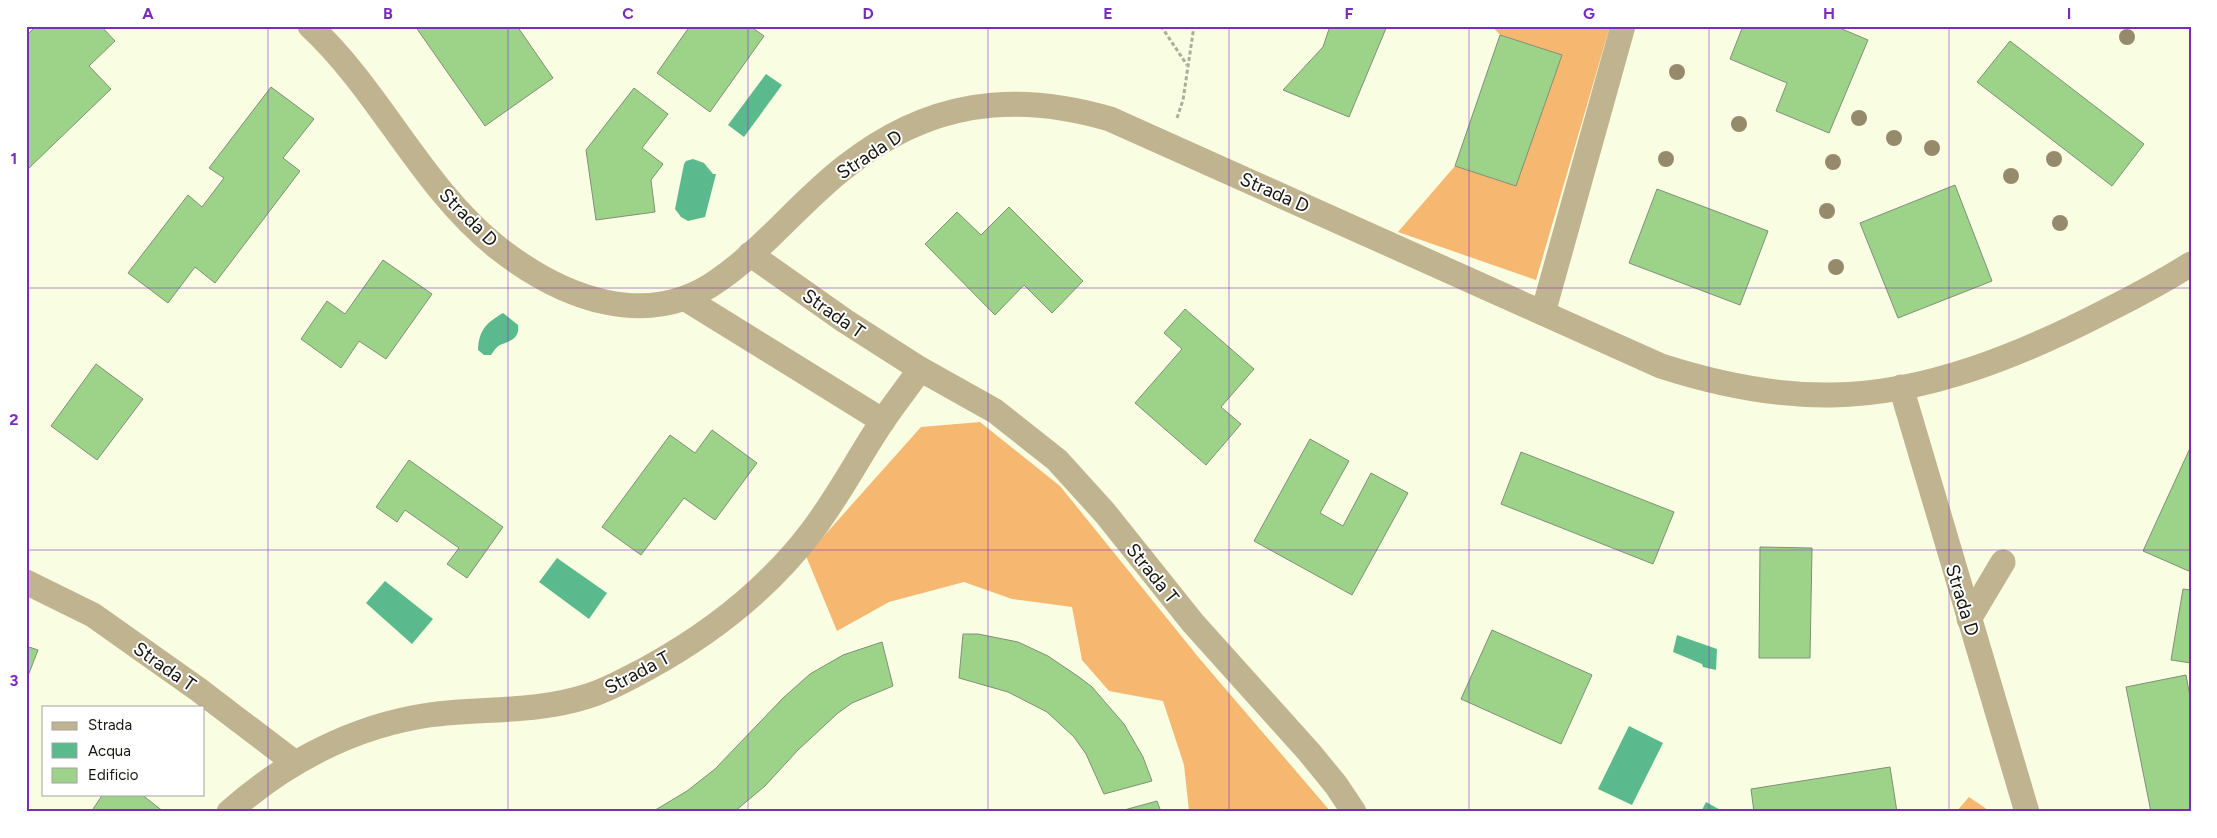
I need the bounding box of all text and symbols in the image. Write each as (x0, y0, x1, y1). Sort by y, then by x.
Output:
text: A (142, 4, 154, 23)
text: B (383, 4, 393, 23)
text: C (622, 4, 634, 23)
text: D (862, 4, 874, 23)
text: E (1103, 4, 1113, 23)
text: F (1345, 4, 1354, 23)
text: G (1583, 4, 1595, 23)
text: H (1823, 4, 1835, 23)
text: I (2067, 4, 2071, 23)
street label: Strada D (832, 125, 906, 184)
text: 1 (11, 149, 17, 168)
street label: Strada D (1237, 167, 1313, 218)
street label: Strada D (435, 183, 503, 251)
street label: Strada T (798, 284, 870, 343)
text: 2 (9, 410, 19, 429)
street label: Strada T (1121, 539, 1184, 609)
street label: Strada D (1941, 562, 1984, 639)
street label: Strada T (129, 637, 201, 696)
street label: Strada T (601, 645, 674, 699)
text: 3 (10, 671, 19, 690)
legend (42, 706, 205, 796)
text: Strada (88, 716, 132, 734)
text: Acqua (88, 742, 131, 760)
text: Edificio (88, 766, 139, 784)

